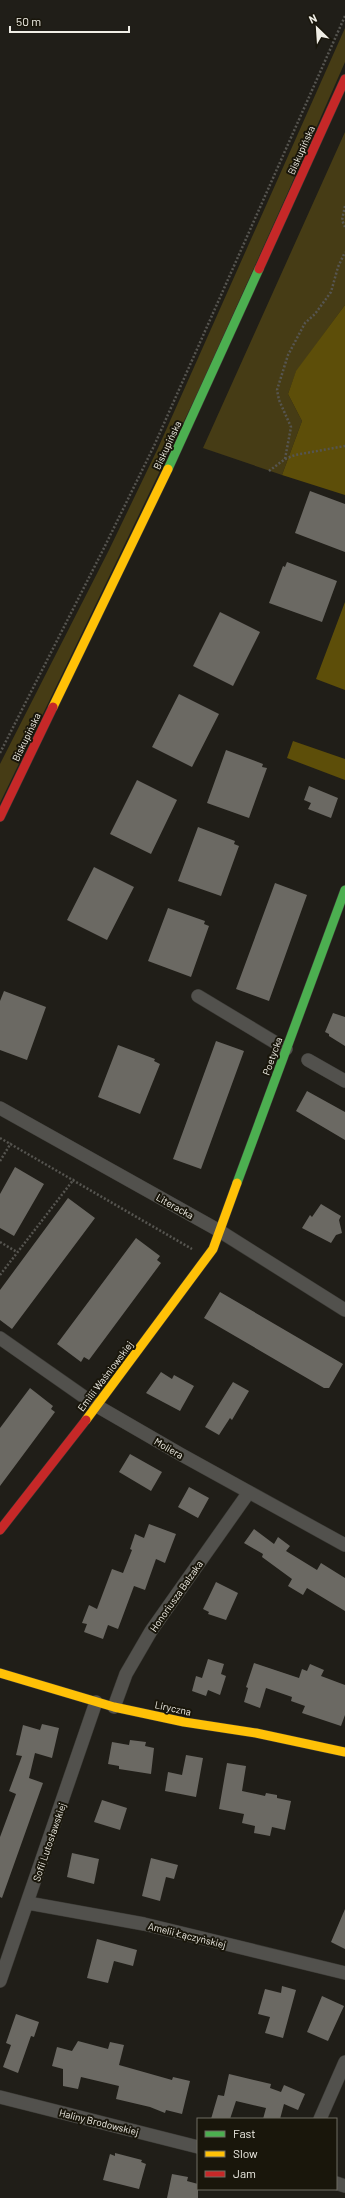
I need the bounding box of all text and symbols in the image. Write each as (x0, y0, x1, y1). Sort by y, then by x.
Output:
scale bar (10, 8, 129, 34)
north arrow (297, 8, 337, 48)
text: N (306, 11, 319, 26)
text: 50 m (16, 14, 41, 28)
street label: Biskupińska (285, 124, 317, 176)
street label: Biskupińska (151, 419, 183, 471)
street label: Biskupińska (9, 711, 43, 763)
street label: Poetycka (260, 1035, 284, 1077)
street label: Literacka (154, 1191, 196, 1221)
street label: Emilii Waśniowskiej (75, 1339, 135, 1413)
street label: Moliera (152, 1435, 186, 1461)
street label: Honoriusza Balzaka (147, 1558, 205, 1634)
street label: Liryczna (154, 1698, 192, 1718)
street label: Sofii Lutosławskiej (30, 1801, 68, 1883)
street label: Amelii Łączyńskiej (147, 1920, 227, 1950)
street label: Haliny Brodowskiej (58, 2106, 140, 2138)
legend (197, 2118, 337, 2190)
text: Fast (233, 2126, 256, 2140)
text: Slow (233, 2146, 258, 2160)
text: Jam (233, 2166, 256, 2180)

